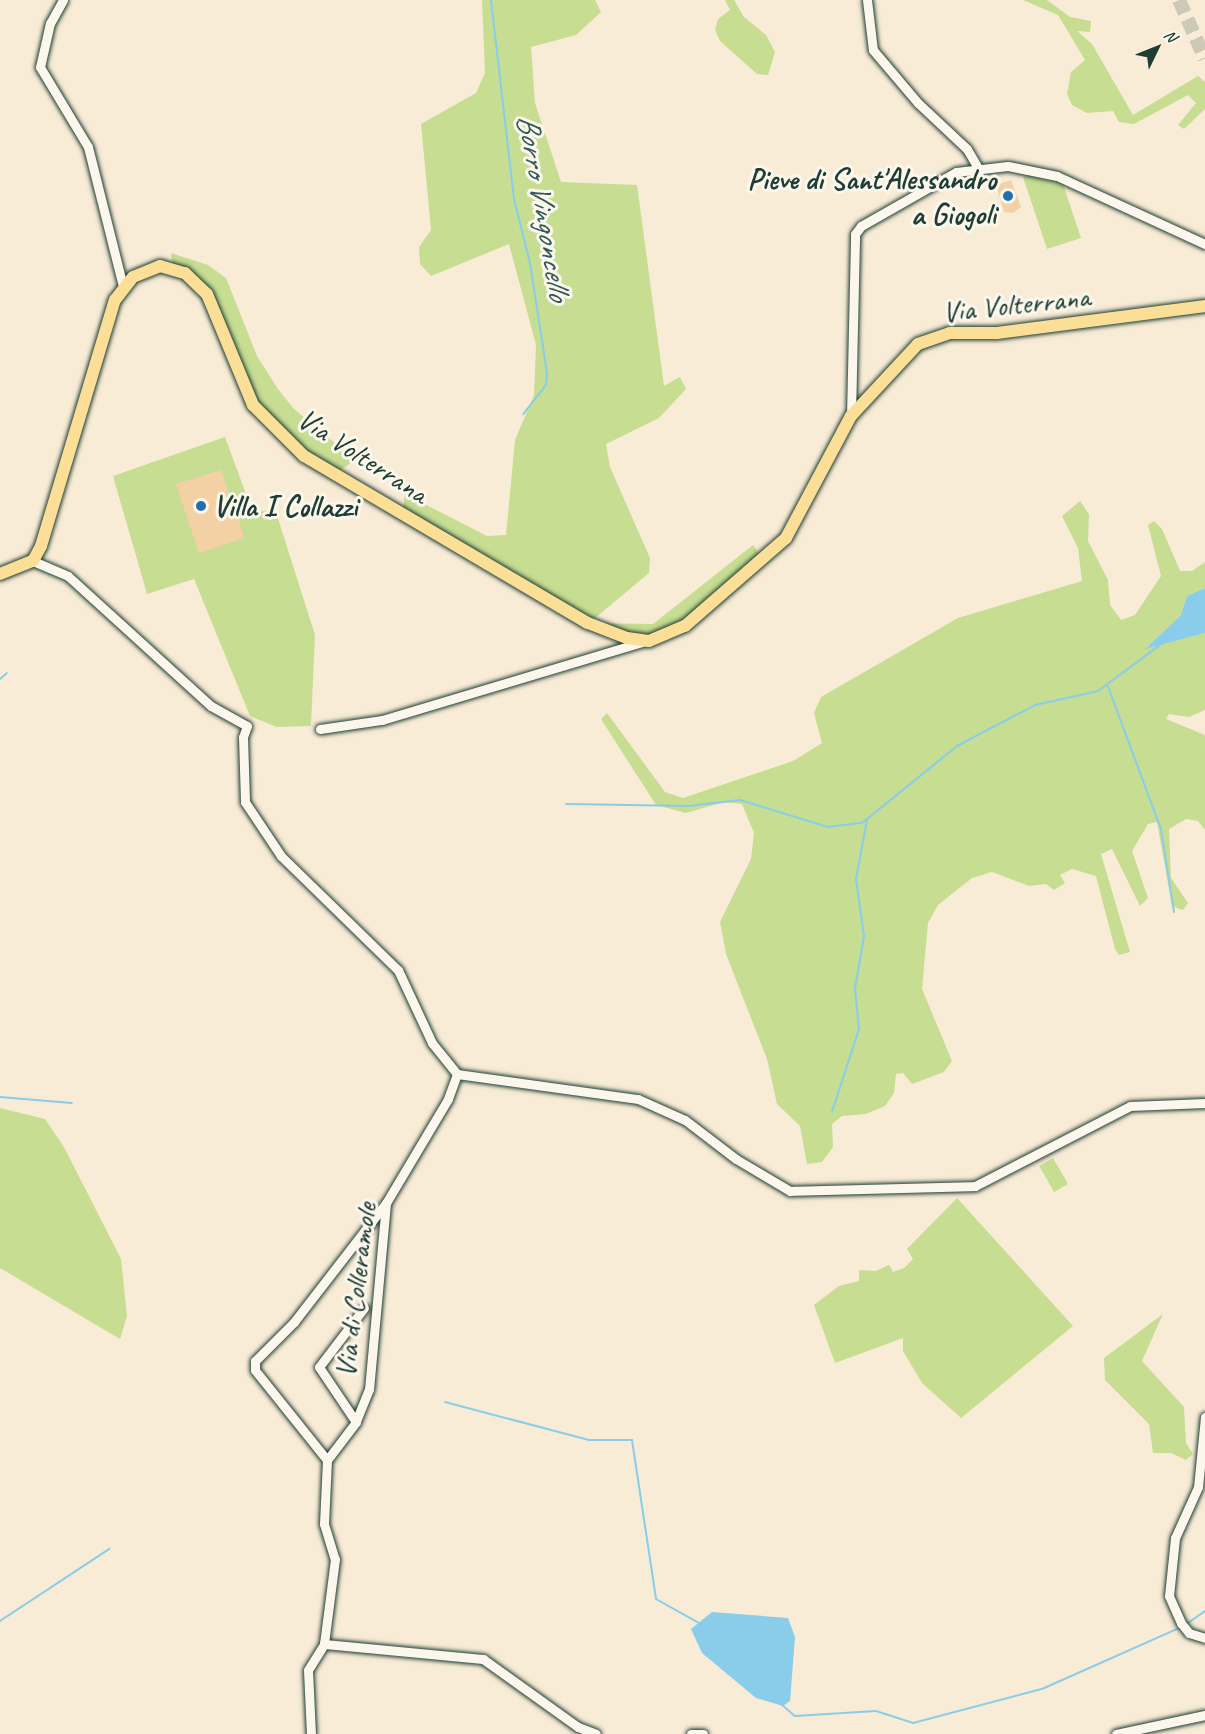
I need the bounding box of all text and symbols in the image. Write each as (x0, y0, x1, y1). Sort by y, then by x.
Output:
north arrow (1127, 18, 1187, 78)
text: N (1159, 25, 1181, 46)
water label: Borro Vingoncello (508, 112, 578, 302)
place label: Pieve di Sant'Alessandro a Giogoli (747, 161, 996, 231)
marker: Pieve di Sant'Alessandro a Giogoli (1001, 189, 1015, 203)
street label: Via Volterrana (940, 278, 1092, 330)
street label: Via Volterrana (291, 400, 435, 512)
place label: Villa I Collazzi (213, 488, 356, 524)
marker: Villa I Collazzi (194, 499, 208, 513)
street label: Via di Colleramole (326, 1201, 384, 1379)

